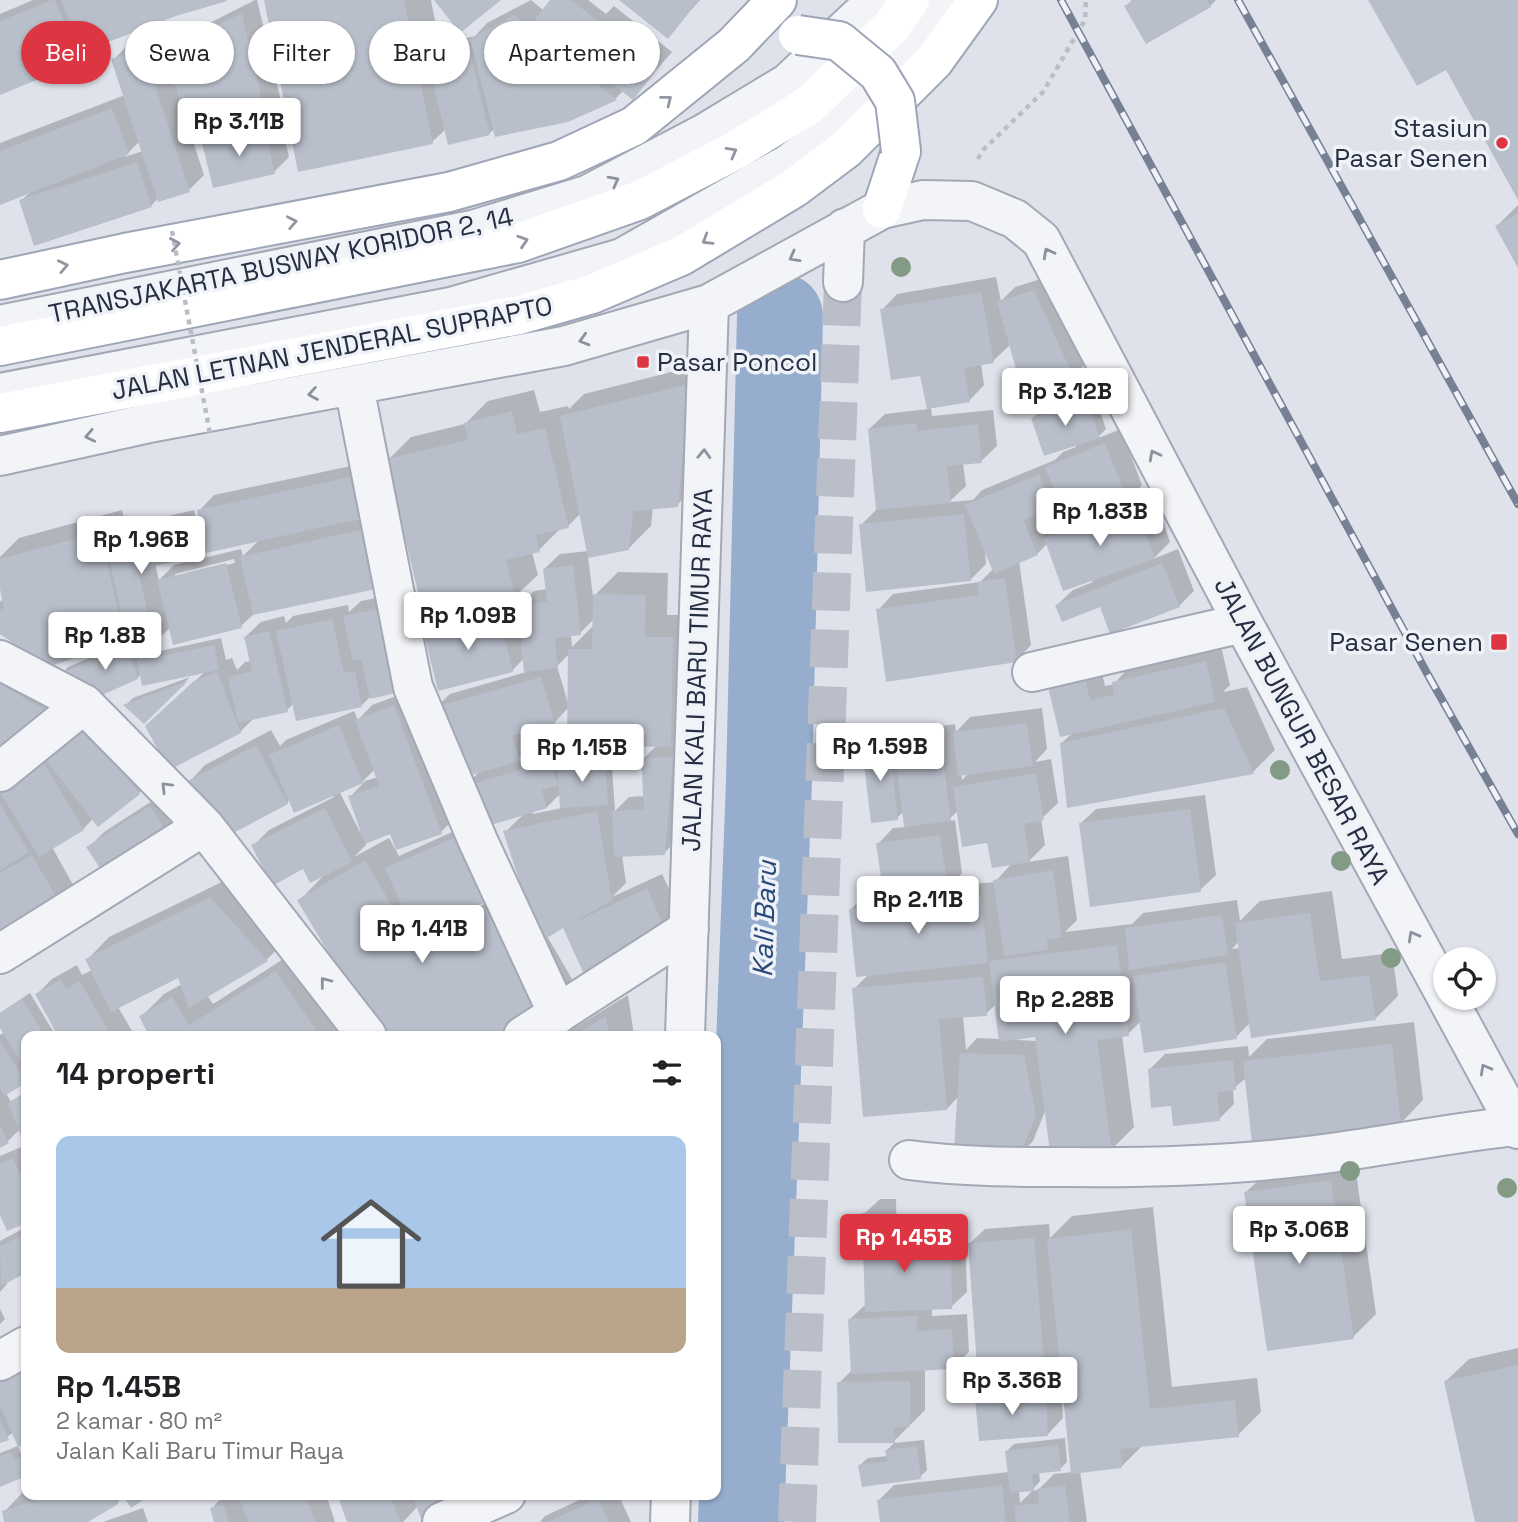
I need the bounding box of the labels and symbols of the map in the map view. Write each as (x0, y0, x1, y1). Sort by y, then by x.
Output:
one-way arrow (659, 96, 672, 109)
pin: Rp 3.11B (167, 99, 311, 158)
place label: Stasiun Pasar Senen (1334, 111, 1488, 175)
marker: Stasiun Pasar Senen (1494, 135, 1510, 151)
one-way arrow (725, 147, 737, 160)
one-way arrow (606, 176, 619, 189)
street label: TRANSJAKARTA BUSWAY KORIDOR 2, 14 (46, 199, 516, 331)
one-way arrow (286, 215, 298, 230)
one-way arrow (701, 232, 714, 245)
one-way arrow (517, 234, 529, 249)
one-way arrow (169, 237, 181, 252)
one-way arrow (1043, 248, 1057, 261)
one-way arrow (789, 249, 802, 262)
one-way arrow (57, 260, 69, 275)
street label: JALAN LETNAN JENDERAL SUPRAPTO (109, 289, 555, 407)
one-way arrow (578, 332, 590, 346)
place label: Pasar Poncol (657, 345, 817, 379)
marker: Pasar Poncol (635, 354, 651, 370)
pin: Rp 3.12B (993, 368, 1137, 428)
one-way arrow (307, 386, 319, 401)
one-way arrow (84, 428, 96, 443)
one-way arrow (697, 448, 712, 459)
one-way arrow (1149, 450, 1163, 462)
street label: JALAN KALI BARU TIMUR RAYA (674, 488, 720, 852)
pin: Rp 1.83B (1028, 489, 1172, 548)
pin: Rp 1.96B (69, 516, 213, 576)
street label: JALAN BUNGUR BESAR RAYA (1206, 572, 1398, 890)
pin: Rp 1.09B (396, 592, 540, 652)
pin: Rp 1.8B (40, 612, 170, 672)
place label: Pasar Senen (1329, 625, 1483, 659)
marker: Pasar Senen (1489, 632, 1509, 652)
pin: Rp 1.15B (510, 724, 654, 784)
pin: Rp 1.59B (808, 724, 952, 783)
one-way arrow (161, 782, 174, 795)
water label: Kali Baru (744, 858, 784, 978)
pin: Rp 2.11B (846, 876, 990, 936)
pin: Rp 1.41B (350, 906, 494, 965)
one-way arrow (1408, 930, 1421, 943)
pin: Rp 2.28B (993, 976, 1137, 1036)
one-way arrow (320, 977, 333, 990)
one-way arrow (1480, 1064, 1494, 1076)
pin: Rp 3.06B (1227, 1206, 1371, 1266)
pin: Rp 1.45B (832, 1214, 976, 1274)
pin: Rp 3.36B (940, 1358, 1084, 1417)

